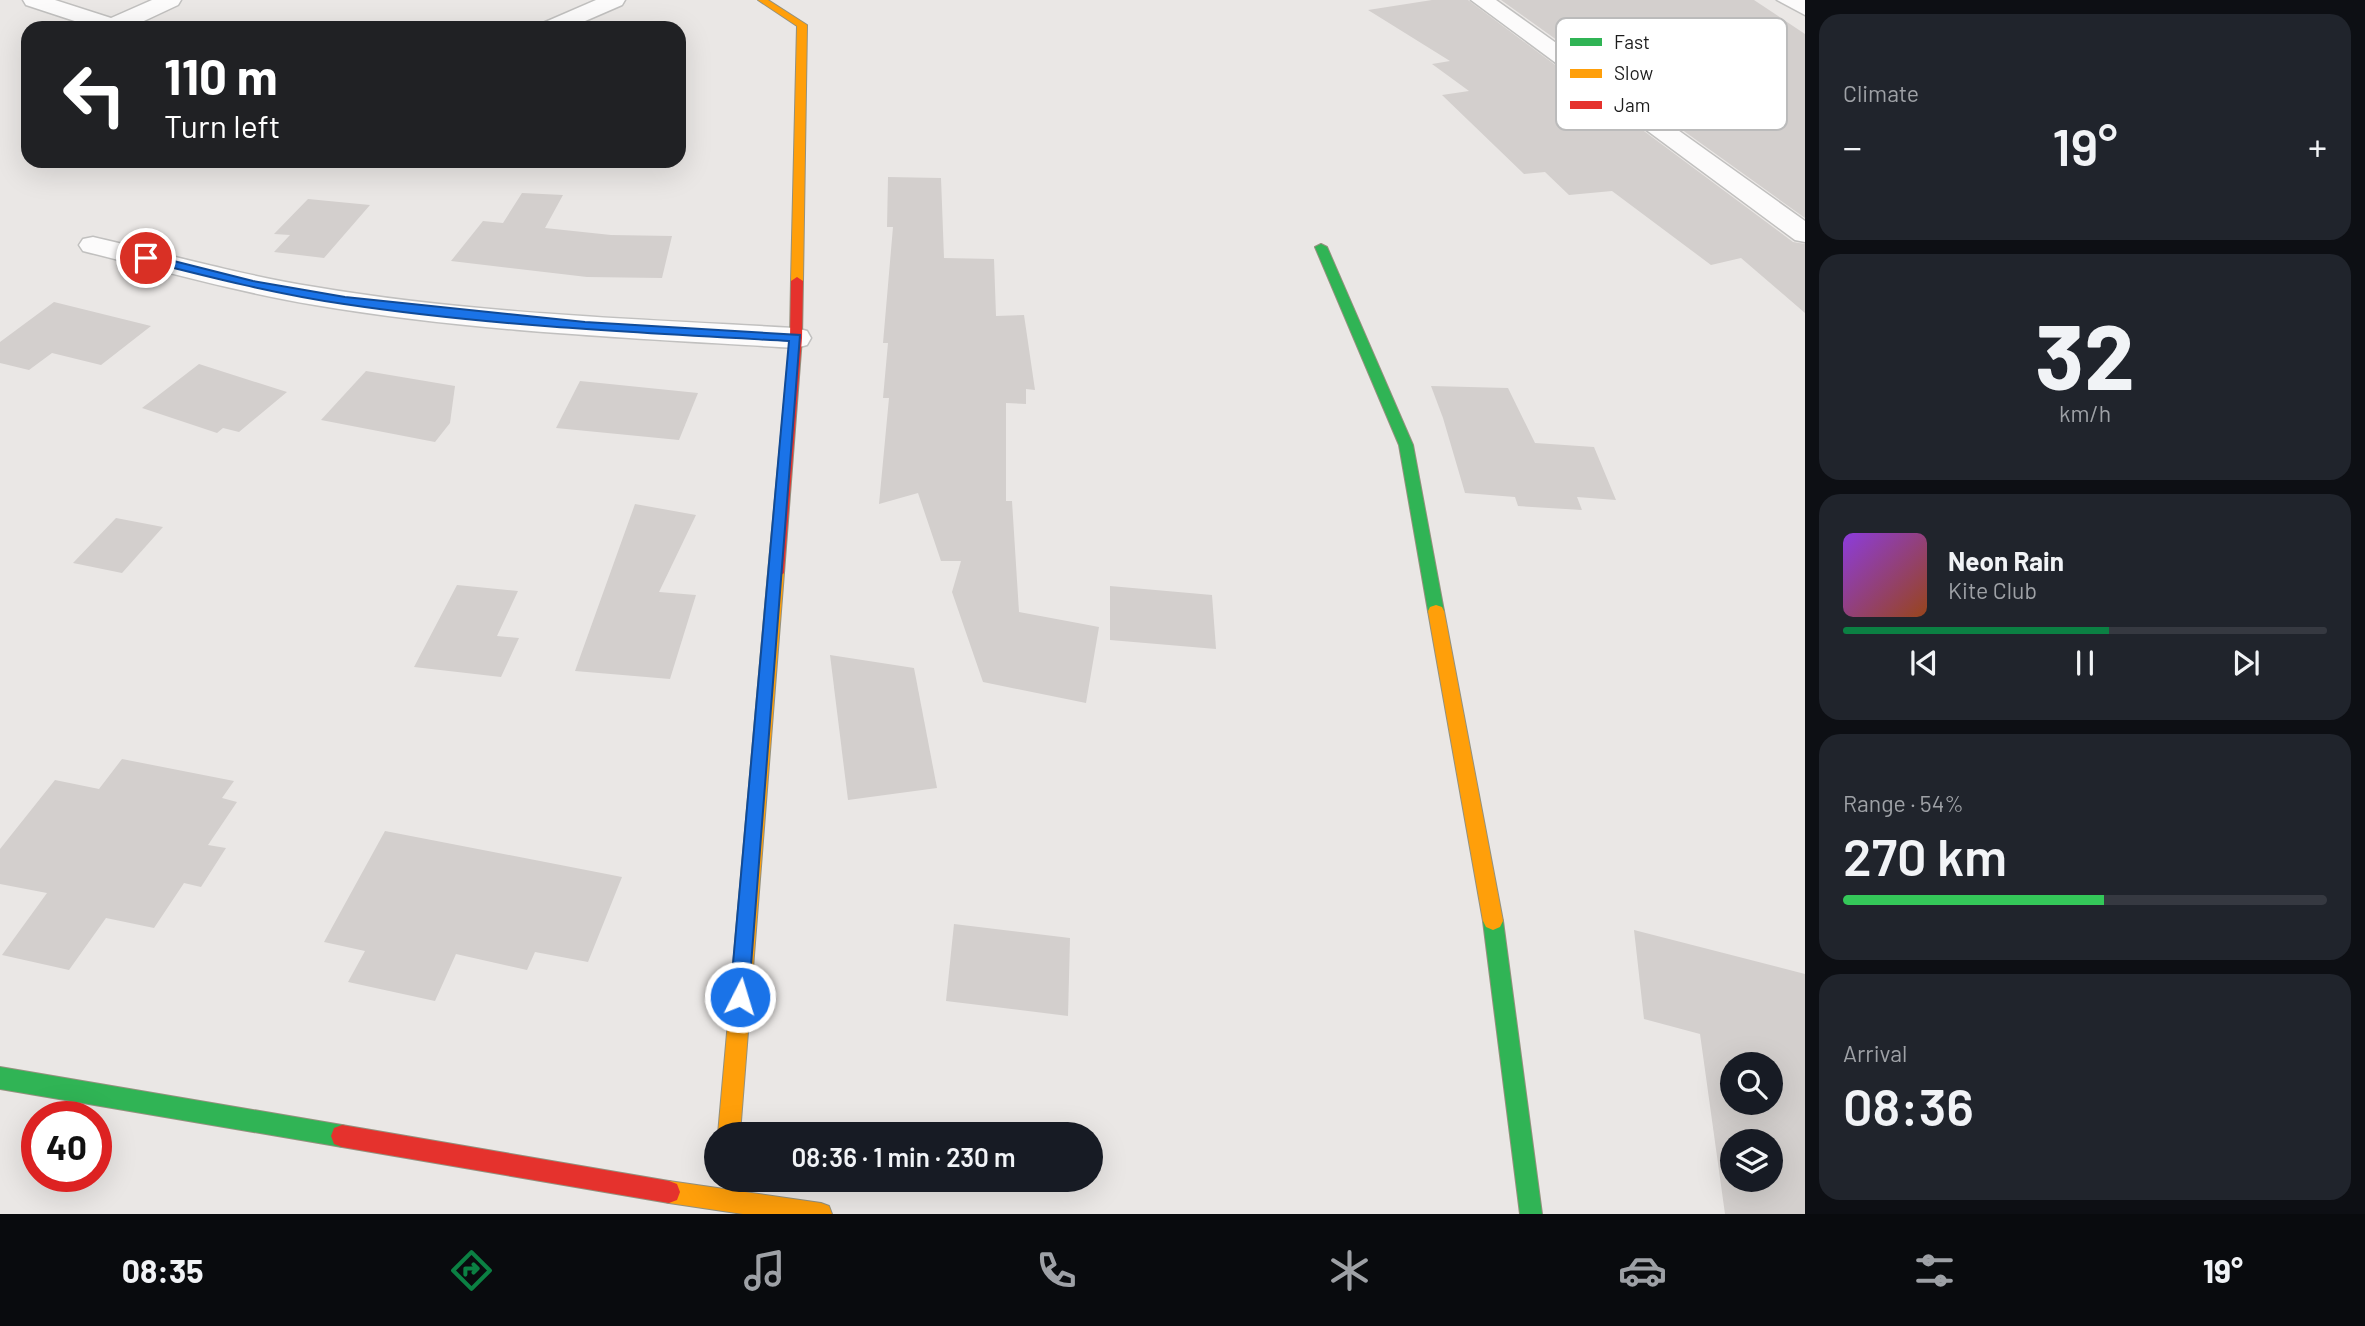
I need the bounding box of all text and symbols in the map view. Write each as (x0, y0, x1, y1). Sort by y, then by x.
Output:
legend (1556, 18, 1787, 130)
text: Fast (1614, 30, 1650, 53)
text: 110 m (164, 46, 278, 105)
icon: left (49, 49, 140, 140)
text: Slow (1614, 61, 1653, 84)
text: Climate (1843, 79, 1919, 107)
text: Jam (1614, 93, 1650, 116)
text: Turn left (164, 106, 281, 144)
text: 19° (2052, 114, 2118, 176)
text: − (1843, 123, 1862, 169)
text: + (2308, 123, 2327, 169)
pin (116, 228, 176, 288)
icon: arrive (127, 239, 165, 277)
text: 32 (2035, 299, 2135, 408)
text: km/h (2059, 399, 2111, 427)
text: Neon Rain (1948, 545, 2064, 576)
text: Kite Club (1948, 576, 2037, 604)
icon: previous (1905, 644, 1943, 682)
icon: pause (2066, 644, 2104, 682)
icon: next (2227, 644, 2265, 682)
text: Range · 54% (1843, 789, 1964, 817)
text: 270 km (1843, 824, 2007, 886)
position arrow (703, 960, 777, 1034)
text: Arrival (1843, 1039, 1907, 1067)
map controls (1720, 1052, 1783, 1192)
button: search (1720, 1052, 1783, 1115)
text: 08:36 (1843, 1074, 1974, 1136)
speed limit sign: 40 (21, 1101, 112, 1192)
button: layers (1720, 1129, 1783, 1192)
text: 08:36 · 1 min · 230 m (791, 1141, 1016, 1172)
icon: directions (447, 1246, 496, 1295)
icon: music (740, 1246, 789, 1295)
icon: phone (1032, 1246, 1081, 1295)
icon: climate (1325, 1246, 1374, 1295)
icon: car (1618, 1246, 1667, 1295)
icon: filters (1910, 1246, 1959, 1295)
text: 08:35 (122, 1251, 204, 1289)
text: 19° (2203, 1251, 2243, 1289)

